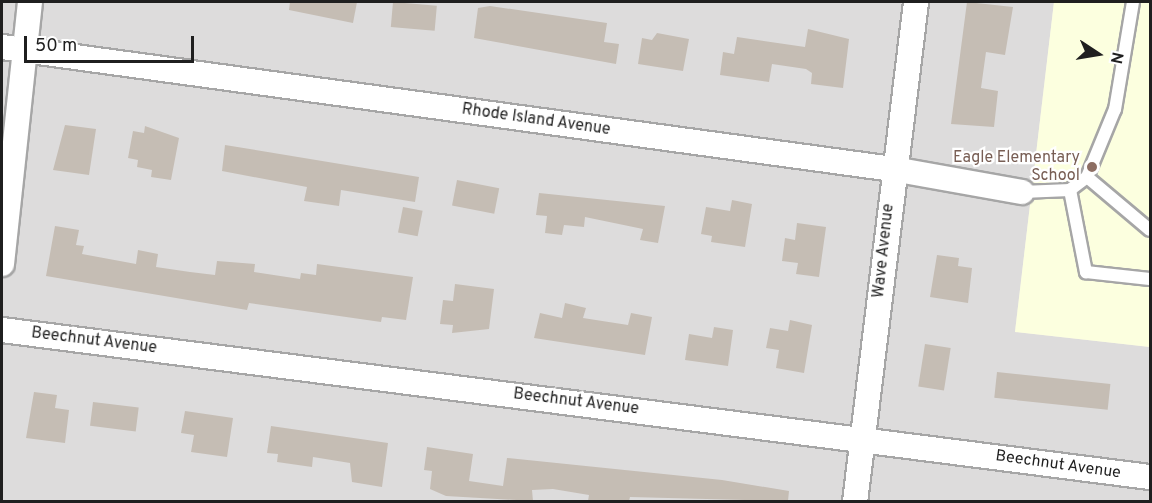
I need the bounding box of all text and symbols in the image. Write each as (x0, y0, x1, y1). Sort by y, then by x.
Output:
scale bar (27, 24, 196, 62)
north arrow (1068, 24, 1128, 84)
text: 50 m (35, 35, 77, 58)
text: N (1105, 50, 1127, 65)
street label: Rhode Island Avenue (460, 100, 612, 140)
place label: Eagle Elementary School (953, 148, 1080, 186)
marker: Eagle Elementary School (1085, 160, 1099, 174)
street label: Wave Avenue (869, 203, 899, 299)
street label: Beechnut Avenue (30, 324, 158, 358)
street label: Beechnut Avenue (512, 385, 640, 419)
street label: Beechnut Avenue (994, 447, 1122, 483)

